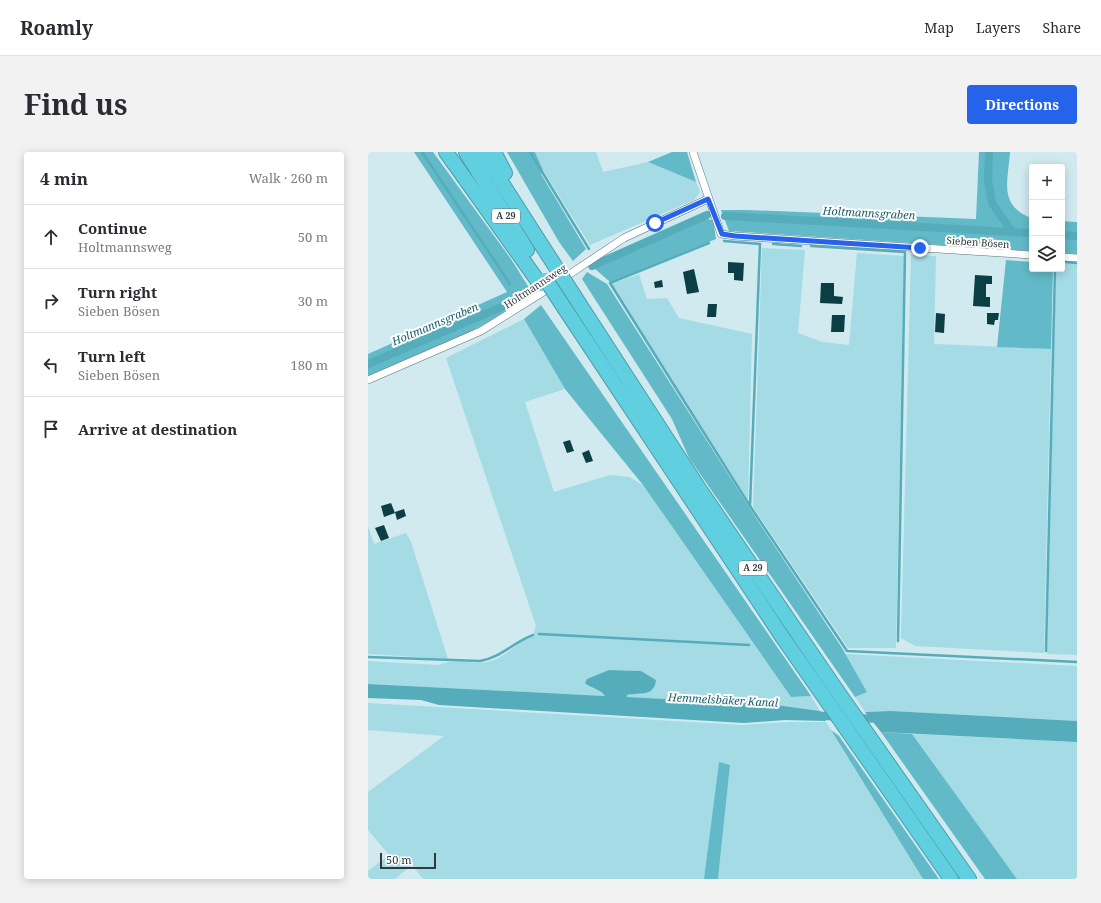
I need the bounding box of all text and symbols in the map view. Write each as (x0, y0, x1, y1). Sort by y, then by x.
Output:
text: Roamly (20, 15, 93, 41)
text: Map (924, 18, 954, 37)
text: Layers (976, 18, 1021, 37)
text: Share (1043, 18, 1081, 37)
text: Find us (24, 85, 128, 123)
button: Directions (967, 85, 1077, 124)
map controls (1029, 164, 1065, 272)
button: + (1029, 164, 1065, 200)
text: 4 min (40, 167, 88, 190)
text: Walk · 260 m (249, 169, 328, 187)
button: − (1029, 200, 1065, 236)
water label: Holtmannsgraben (821, 203, 916, 222)
road number: A 29 (492, 209, 520, 223)
route start (646, 214, 664, 232)
text: Continue (78, 218, 147, 238)
icon: ahead (40, 226, 62, 248)
text: 50 m (298, 228, 328, 246)
street label: Sieben Bösen (946, 233, 1011, 251)
button: layers (1029, 236, 1065, 272)
text: Holtmannsweg (78, 238, 172, 256)
route end (911, 239, 929, 257)
street label: Holtmannsweg (501, 260, 570, 312)
text: Turn right (78, 282, 157, 302)
icon: right (40, 290, 62, 312)
text: 30 m (298, 292, 328, 310)
water label: Holtmannsgraben (388, 298, 481, 349)
text: Sieben Bösen (78, 302, 160, 320)
text: Turn left (78, 346, 146, 366)
icon: left (40, 354, 62, 376)
text: 180 m (291, 356, 328, 374)
text: Sieben Bösen (78, 366, 160, 384)
icon: arrive (40, 418, 62, 440)
text: Arrive at destination (78, 419, 237, 439)
road number: A 29 (739, 561, 767, 575)
water label: Hemmelsbäker Kanal (667, 689, 779, 710)
scale bar (380, 851, 436, 870)
text: 50 m (386, 852, 412, 867)

